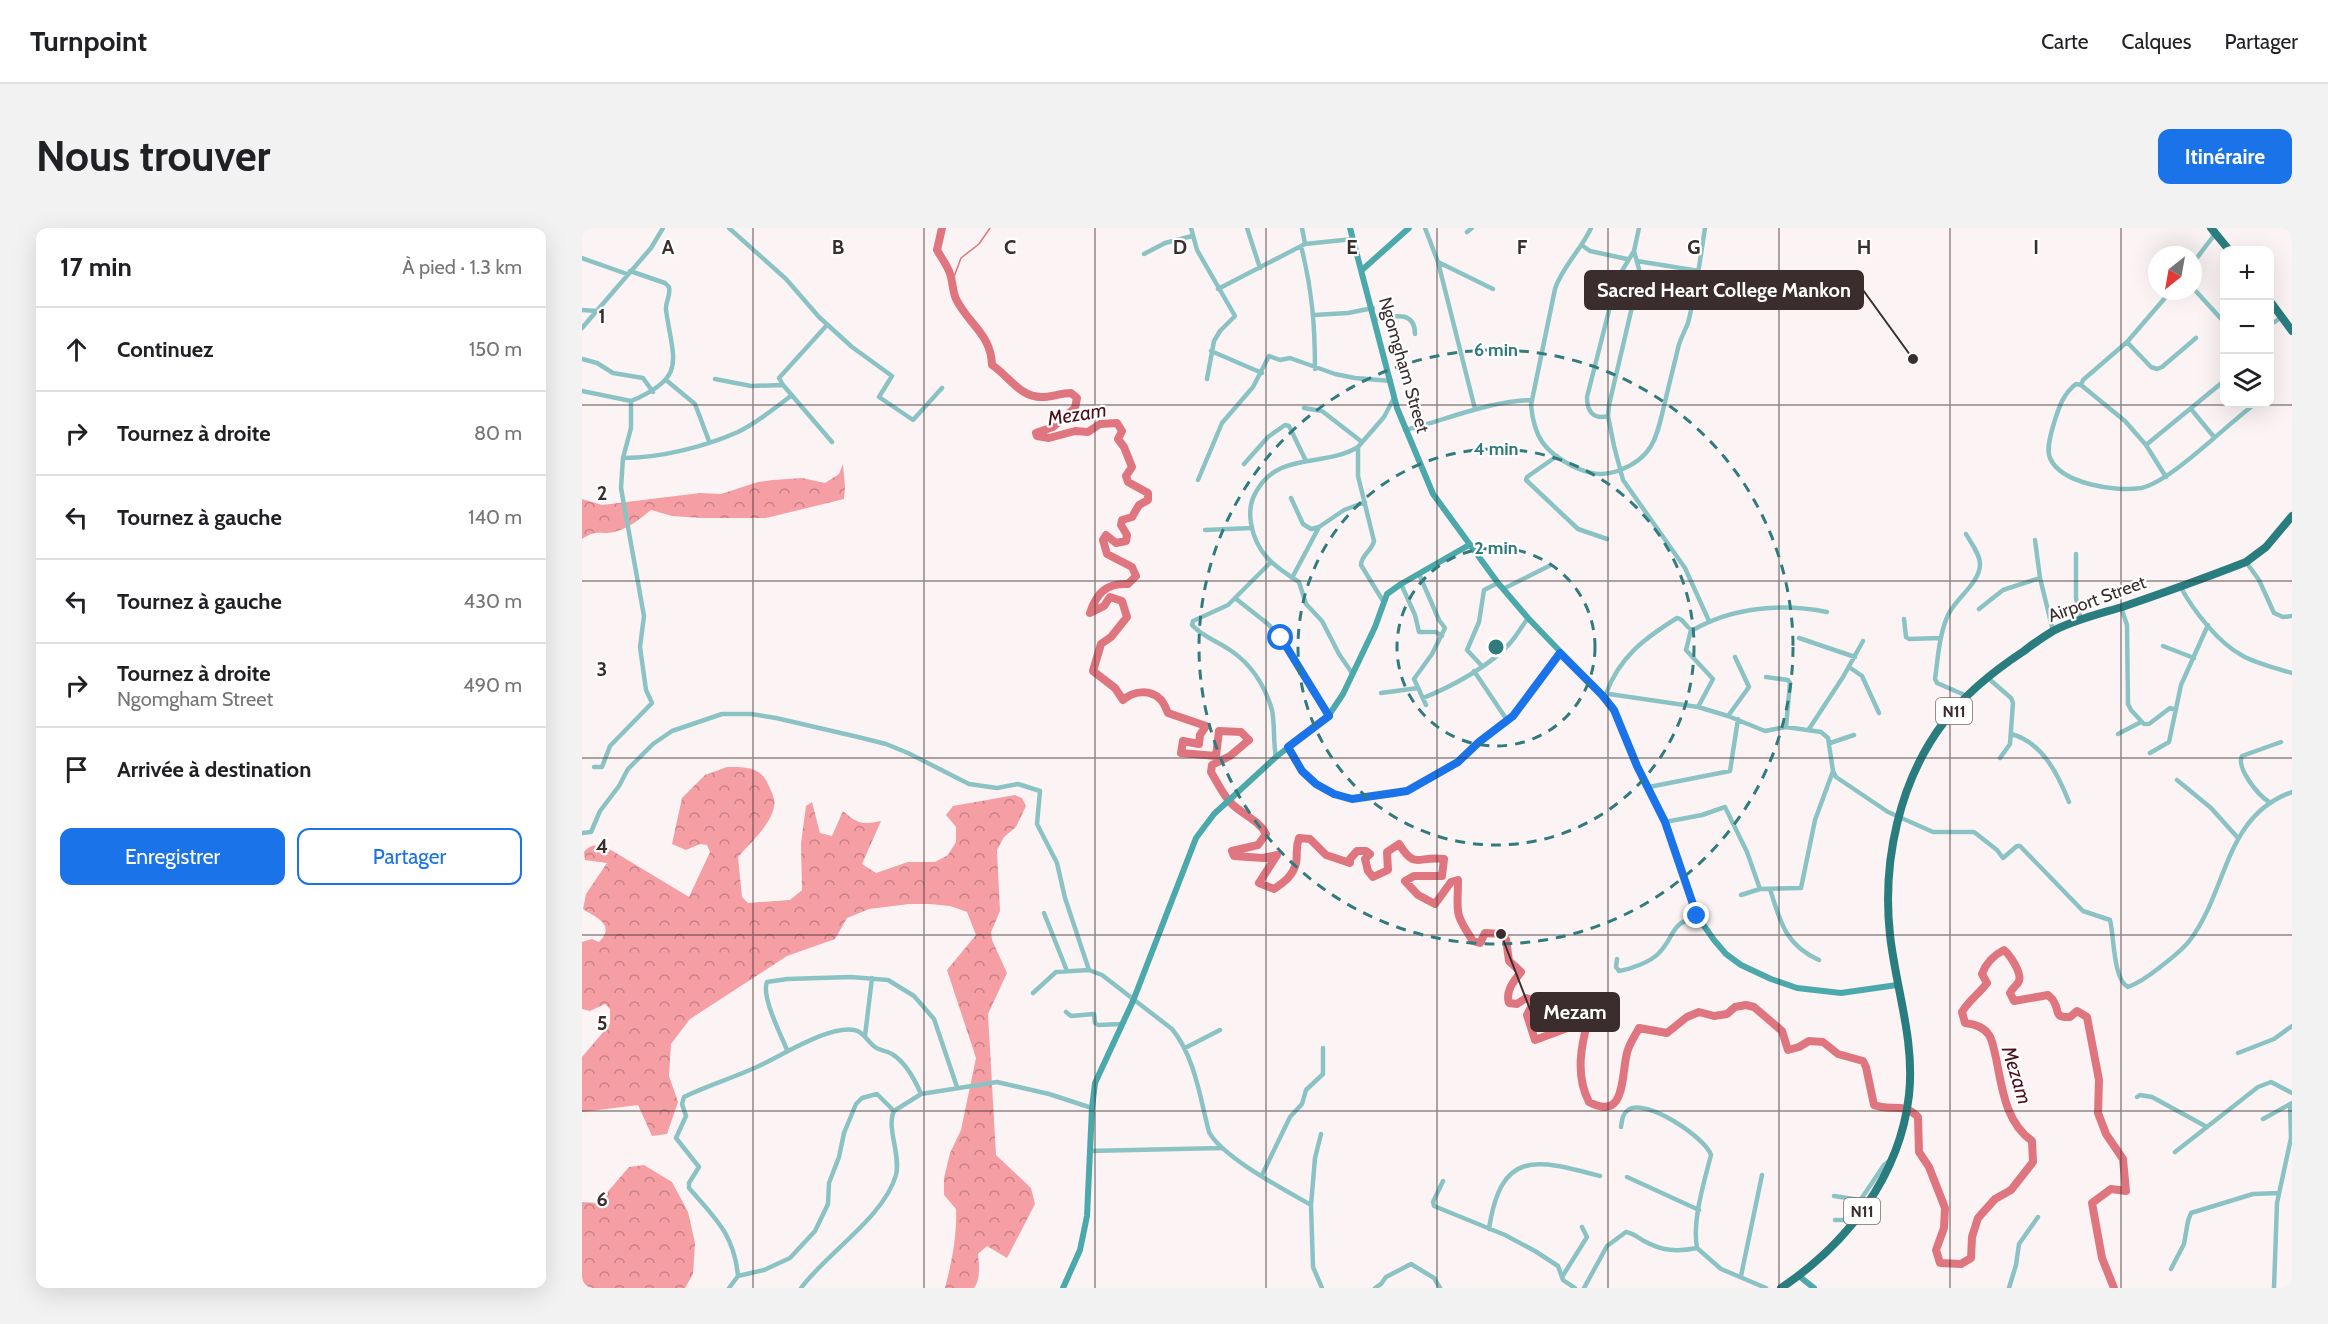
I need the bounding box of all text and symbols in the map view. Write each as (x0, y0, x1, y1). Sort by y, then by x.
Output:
text: Turnpoint (30, 24, 147, 58)
text: Carte (2041, 29, 2089, 54)
text: Calques (2122, 29, 2192, 54)
text: Partager (2225, 29, 2298, 54)
button: Itinéraire (2158, 129, 2292, 184)
text: Nous trouver (36, 130, 270, 182)
text: A (662, 235, 675, 259)
text: B (832, 235, 844, 259)
text: C (1004, 235, 1016, 259)
text: D (1173, 235, 1187, 259)
text: E (1346, 235, 1358, 259)
text: F (1517, 235, 1528, 259)
text: G (1687, 235, 1701, 259)
text: H (1857, 235, 1871, 259)
text: I (2033, 235, 2039, 259)
north arrow (2148, 246, 2202, 300)
map controls (2220, 246, 2274, 408)
button: + (2220, 246, 2274, 300)
text: 17 min (60, 251, 132, 283)
text: À pied · 1.3 km (402, 255, 522, 279)
callout: Sacred Heart College Mankon (1585, 271, 1863, 309)
text: Sacred Heart College Mankon (1597, 278, 1851, 302)
street label: Ngomgham Street (1374, 294, 1434, 436)
button: − (2220, 300, 2274, 354)
text: 1 (598, 304, 606, 328)
icon: ahead (60, 333, 93, 366)
text: Continuez (117, 336, 214, 363)
text: 150 m (469, 337, 522, 361)
text: 6 min (1474, 339, 1518, 361)
button: layers (2220, 354, 2274, 408)
water label: Mezam (1045, 398, 1108, 431)
icon: right (60, 417, 93, 450)
text: Tournez à droite (117, 420, 271, 447)
text: 80 m (474, 421, 522, 445)
text: 4 min (1473, 438, 1519, 460)
text: 2 (597, 481, 607, 505)
icon: left (60, 501, 93, 534)
text: Tournez à gauche (117, 504, 282, 531)
text: 140 m (468, 505, 522, 529)
text: 2 min (1474, 537, 1518, 559)
street label: Airport Street (2045, 571, 2149, 627)
icon: left (60, 585, 93, 618)
text: Tournez à gauche (117, 588, 282, 615)
text: 430 m (464, 589, 522, 613)
route start (1267, 624, 1293, 650)
centre of rings (1486, 637, 1506, 657)
text: 3 (597, 657, 607, 681)
text: Tournez à droite (117, 660, 271, 687)
icon: right (60, 669, 93, 702)
text: 490 m (463, 673, 522, 697)
text: Ngomgham Street (117, 687, 273, 711)
road number: N11 (1936, 698, 1972, 724)
icon: arrive (60, 753, 93, 786)
text: Arrivée à destination (117, 756, 311, 783)
button: Enregistrer (60, 828, 285, 885)
button: Partager (297, 828, 522, 885)
text: 4 (596, 834, 608, 858)
route end (1683, 902, 1709, 928)
callout: Mezam (1531, 993, 1619, 1031)
text: Mezam (1543, 1000, 1607, 1024)
text: 5 (597, 1011, 607, 1035)
water label: Mezam (1997, 1042, 2037, 1107)
text: 6 (596, 1187, 608, 1211)
road number: N11 (1844, 1198, 1880, 1224)

